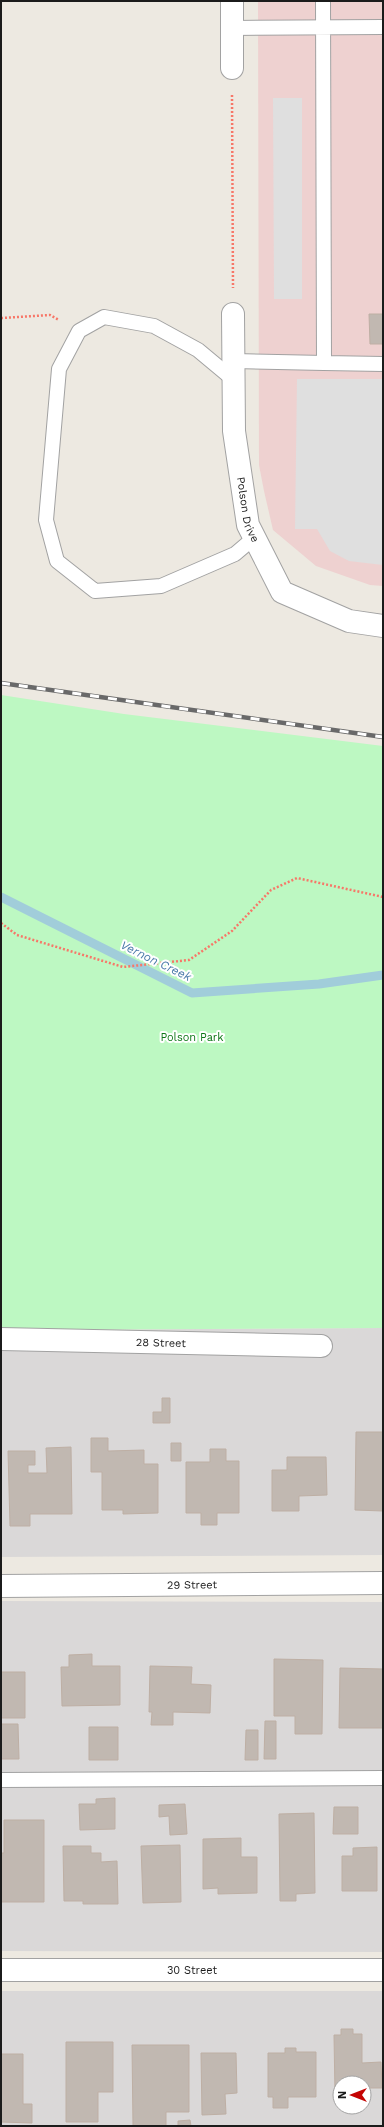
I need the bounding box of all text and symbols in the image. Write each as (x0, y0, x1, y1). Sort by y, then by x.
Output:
street label: Polson Drive (234, 476, 262, 544)
water label: Vernon Creek (118, 938, 194, 984)
park label: Polson Park (160, 1031, 224, 1044)
street label: 28 Street (136, 1335, 187, 1350)
street label: 29 Street (167, 1578, 217, 1591)
street label: 30 Street (167, 1964, 217, 1977)
north arrow (332, 2075, 372, 2115)
text: N (336, 2091, 349, 2099)

